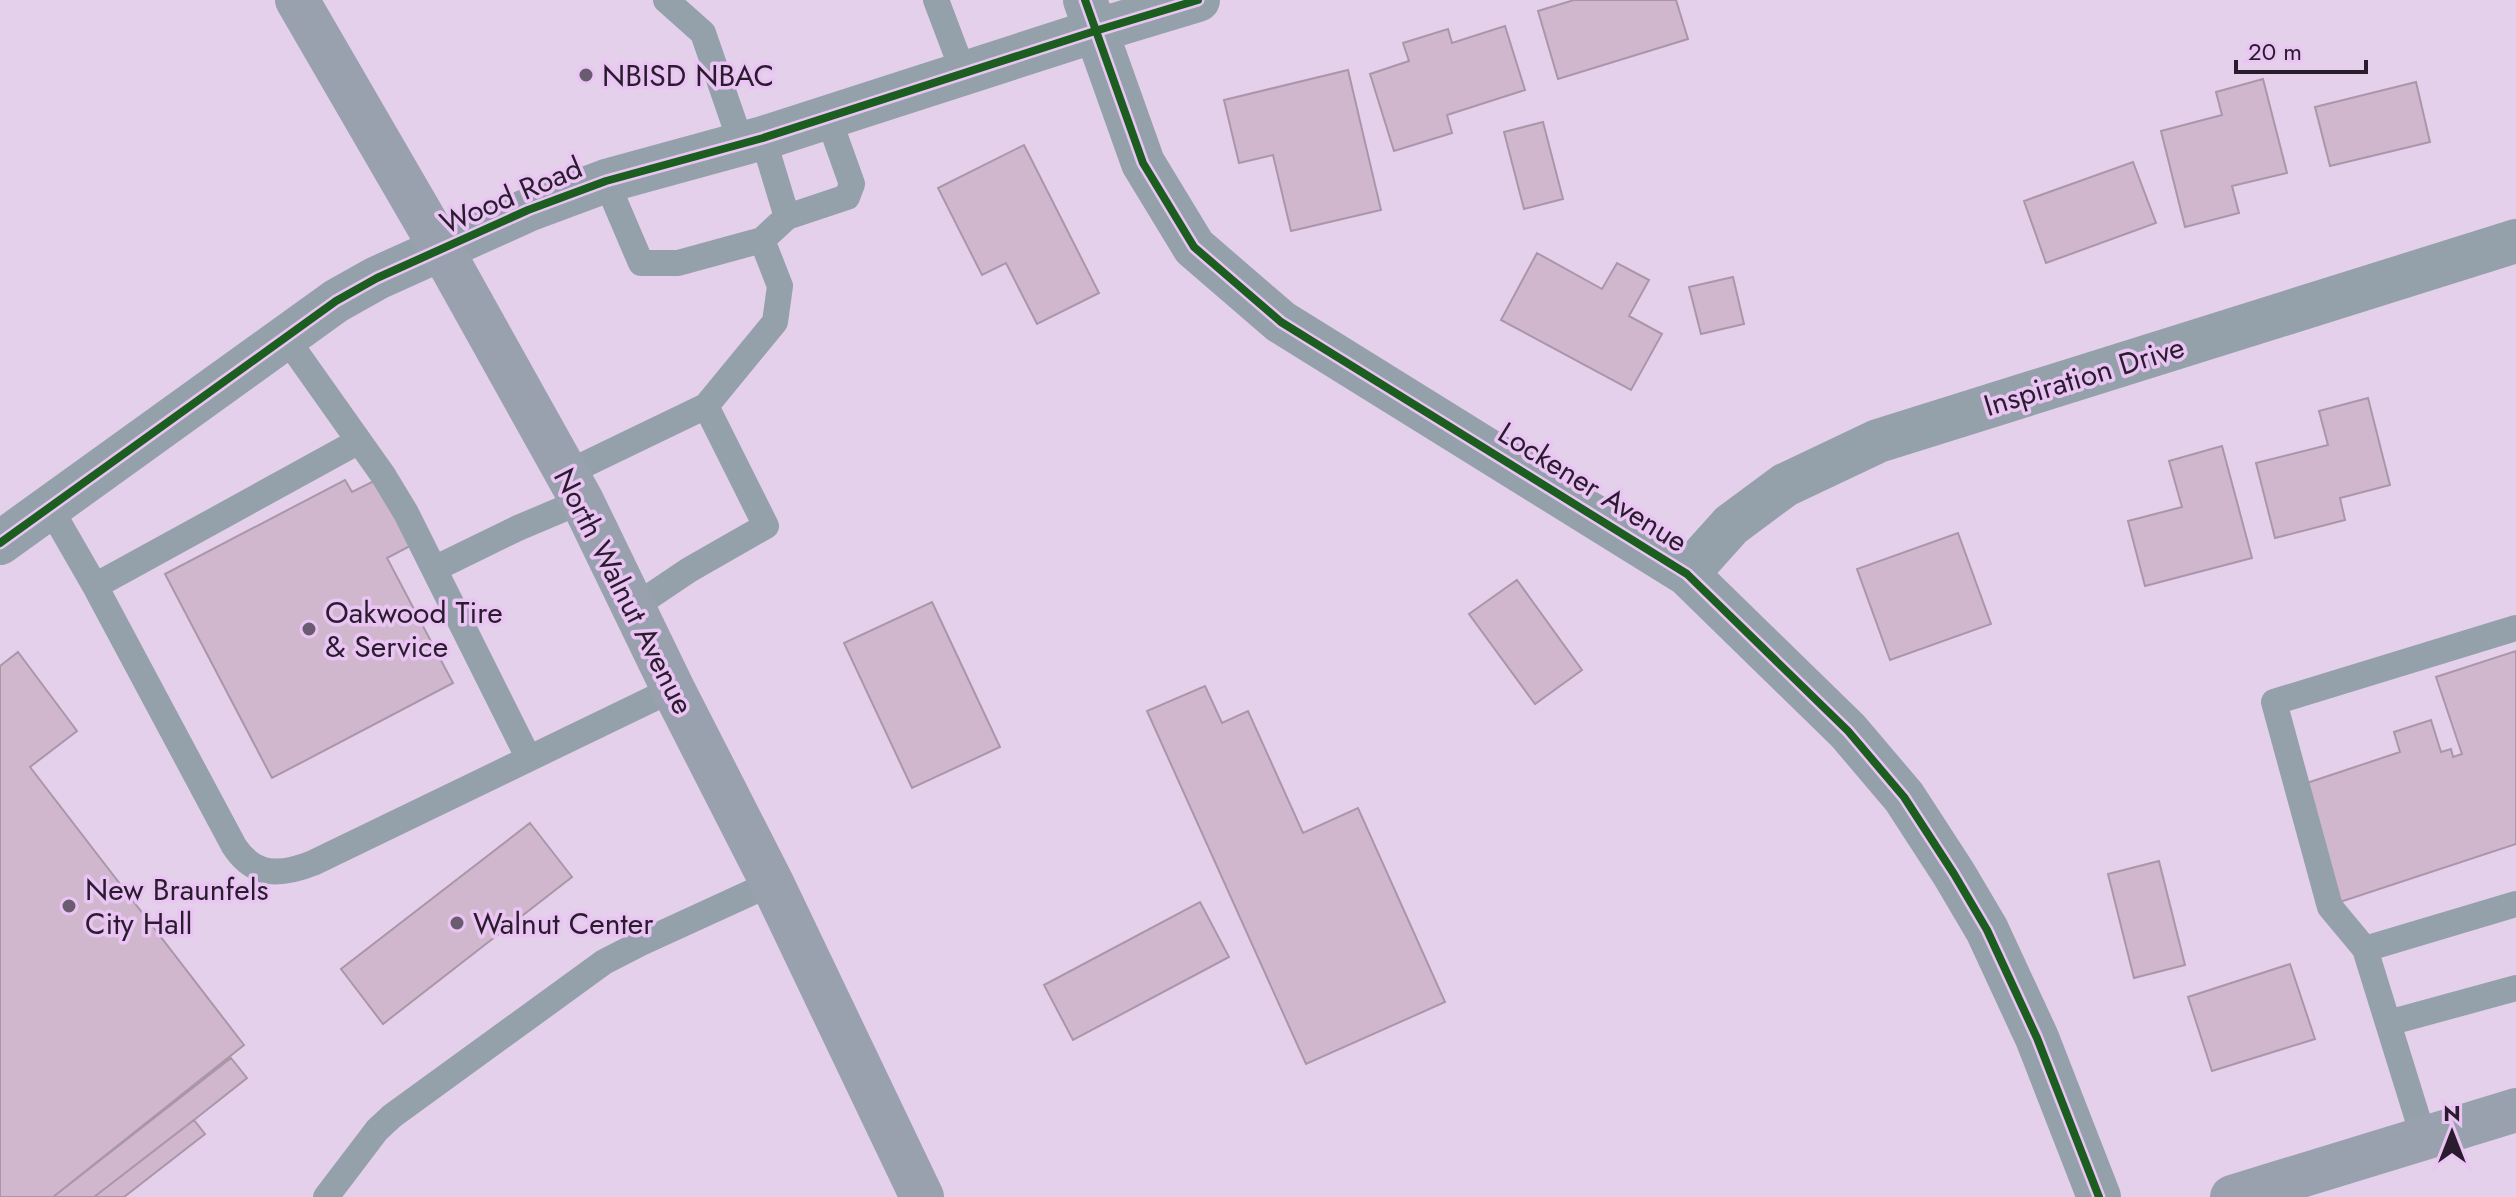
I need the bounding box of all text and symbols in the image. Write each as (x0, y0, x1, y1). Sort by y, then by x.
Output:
scale bar (2236, 24, 2366, 74)
text: 20 m (2248, 34, 2302, 69)
place label: NBISD NBAC (602, 54, 774, 97)
marker: NBISD NBAC (577, 66, 595, 84)
street label: Wood Road (433, 146, 589, 244)
street label: Inspiration Drive (1978, 325, 2190, 427)
street label: Lockener Avenue (1490, 411, 1696, 563)
street label: North Walnut Avenue (543, 460, 705, 722)
place label: Oakwood Tire & Service (325, 591, 503, 668)
marker: Oakwood Tire & Service (300, 620, 318, 638)
place label: New Braunfels City Hall (85, 868, 269, 945)
marker: New Braunfels City Hall (60, 897, 78, 915)
place label: Walnut Center (473, 902, 654, 945)
marker: Walnut Center (448, 914, 466, 932)
north arrow (2412, 1093, 2492, 1173)
text: N (2443, 1097, 2461, 1129)

